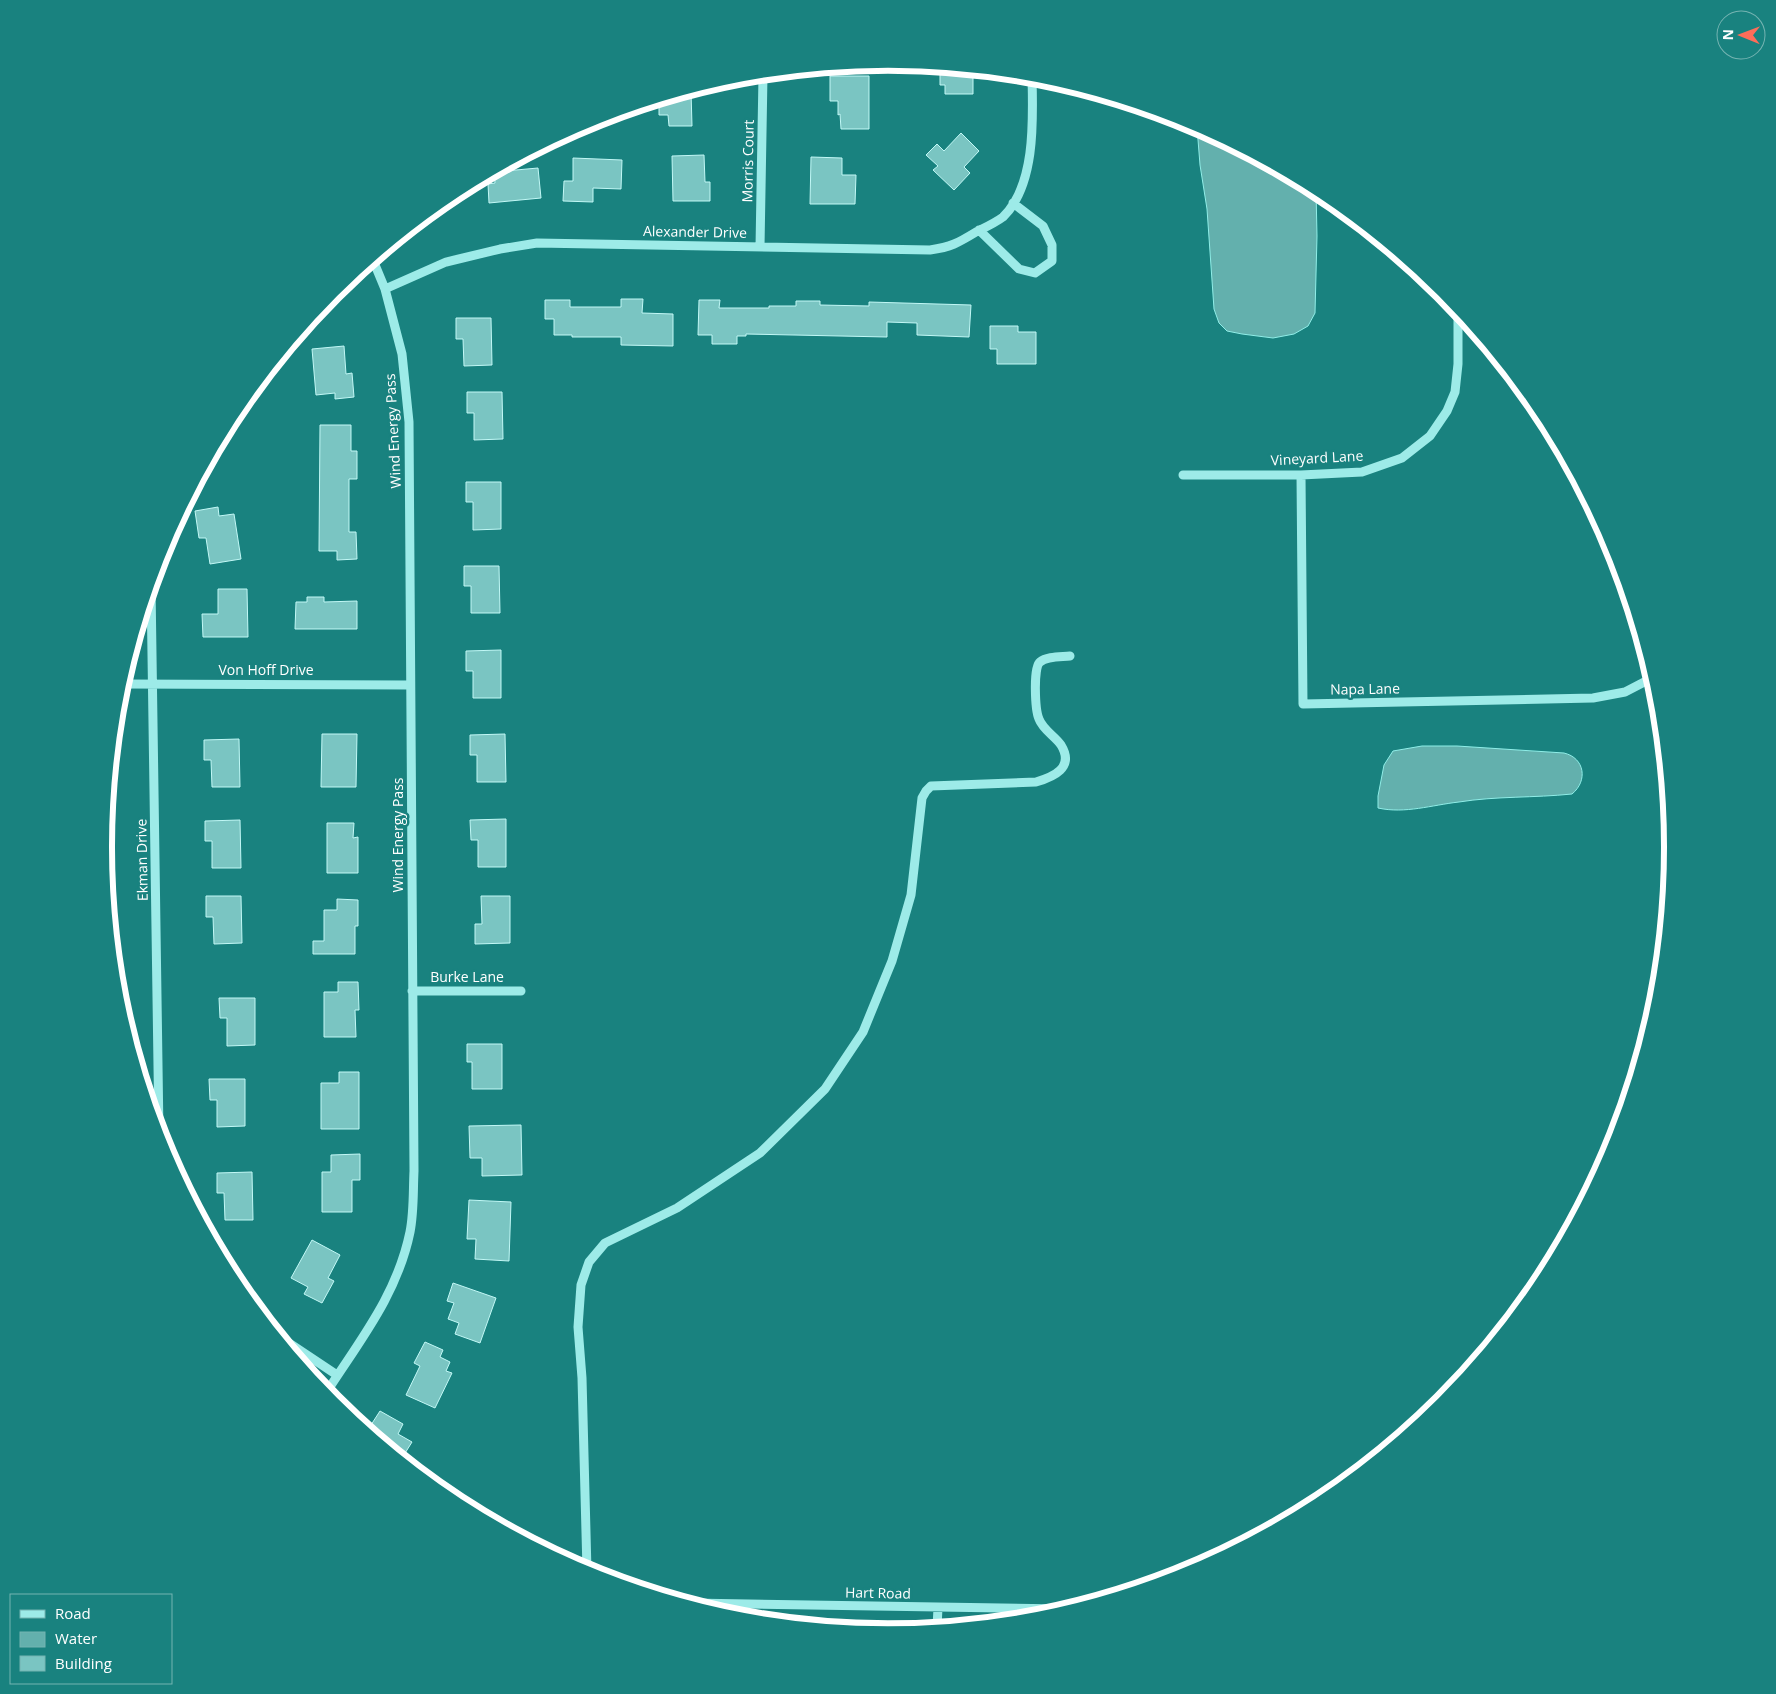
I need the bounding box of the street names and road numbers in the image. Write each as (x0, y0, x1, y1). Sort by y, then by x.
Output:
street label: Morris Court (737, 119, 758, 203)
street label: Alexander Drive (643, 221, 747, 242)
street label: Wind Energy Pass (380, 373, 405, 489)
street label: Vineyard Lane (1270, 446, 1364, 469)
street label: Von Hoff Drive (218, 660, 314, 679)
street label: Napa Lane (1330, 678, 1400, 699)
street label: Wind Energy Pass (388, 777, 407, 893)
street label: Ekman Drive (131, 819, 152, 901)
street label: Burke Lane (430, 967, 504, 986)
street label: Hart Road (845, 1582, 911, 1603)

